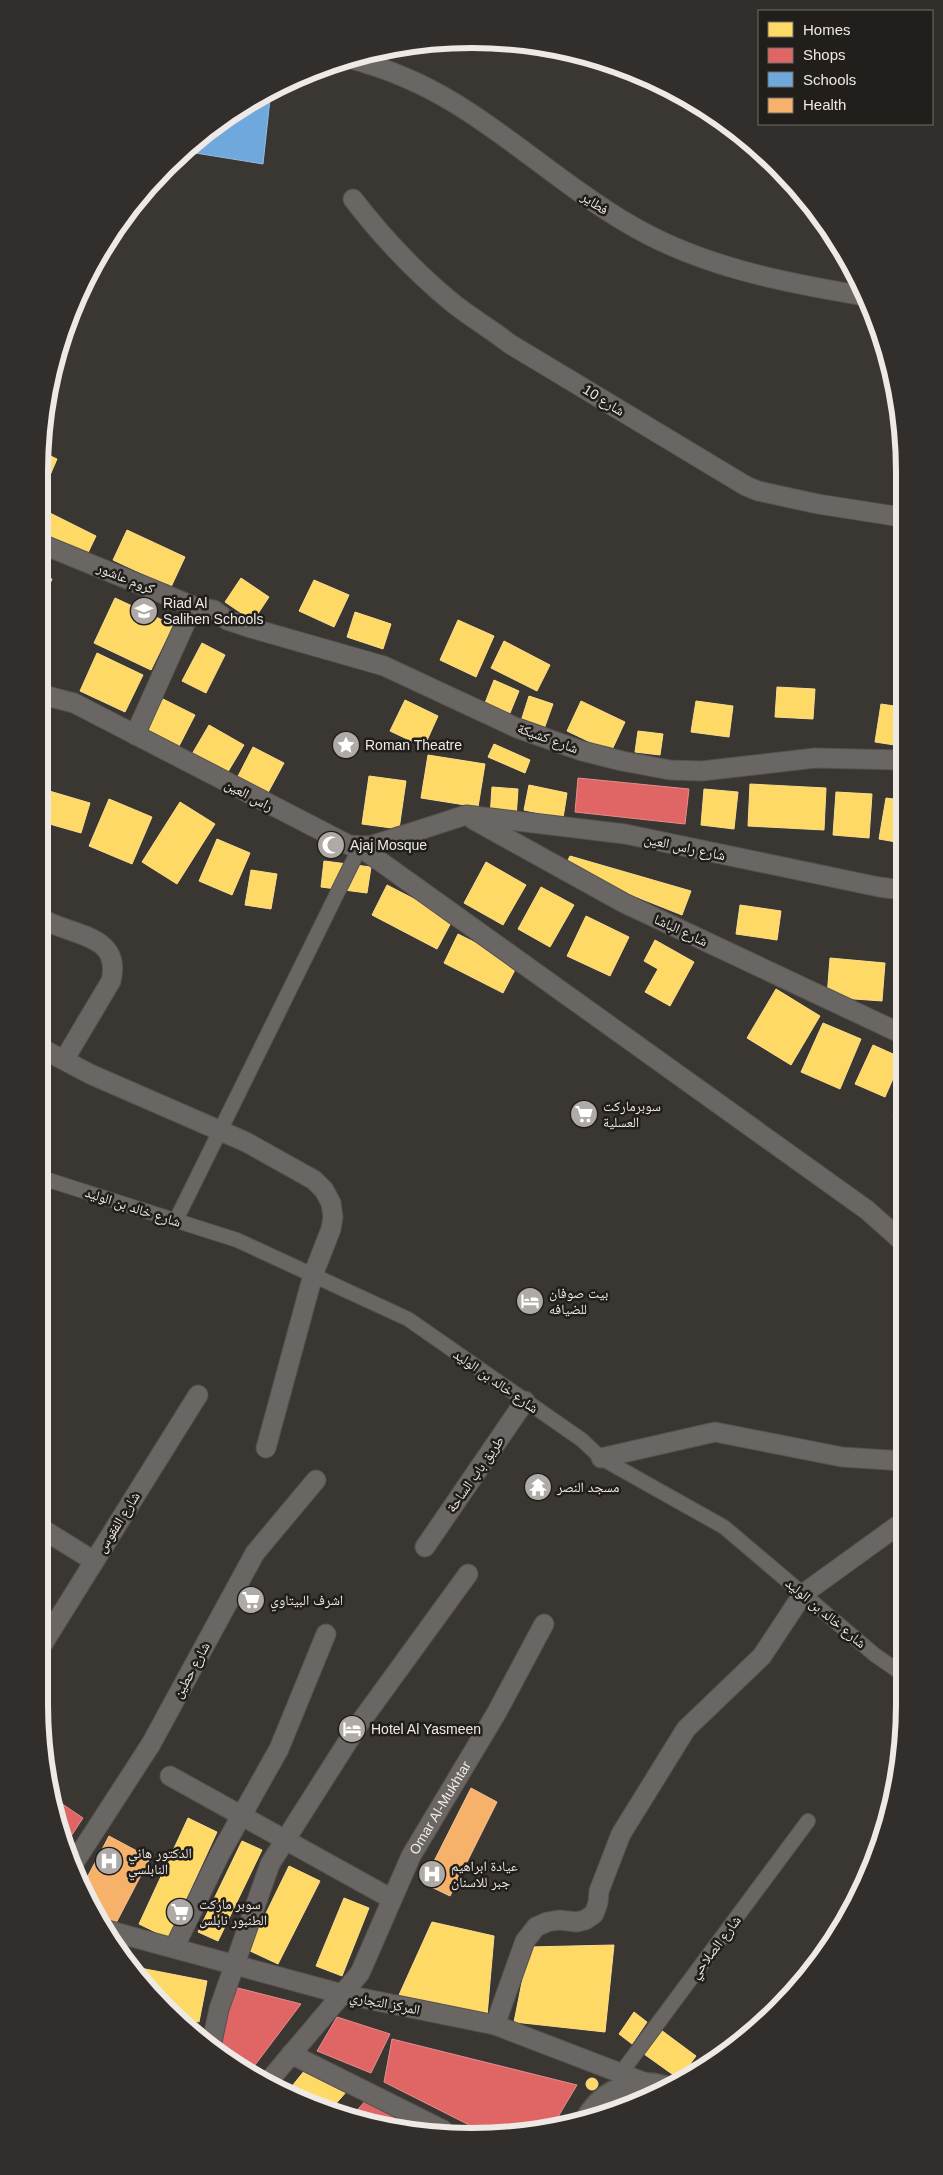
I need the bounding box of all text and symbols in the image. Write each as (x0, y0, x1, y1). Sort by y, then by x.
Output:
legend (758, 10, 933, 125)
text: Homes (803, 21, 851, 38)
text: Shops (803, 46, 846, 63)
text: Schools (803, 71, 856, 88)
text: Health (803, 96, 846, 113)
street label: فطاير (577, 188, 611, 219)
street label: شارع 10 (579, 381, 628, 421)
street label: كروم عاشور (93, 559, 157, 599)
place label: Riad Al Salihen Schools (163, 595, 263, 627)
school or university icon: Riad Al Salihen Schools (129, 596, 159, 626)
street label: شارع كشيكة (515, 720, 581, 758)
place icon: Roman Theatre (331, 730, 361, 760)
place label: Roman Theatre (365, 737, 462, 753)
street label: راس العين (222, 776, 276, 815)
mosque icon: Ajaj Mosque (316, 830, 346, 860)
street label: شارع راس العين (643, 831, 727, 865)
place label: Ajaj Mosque (350, 837, 427, 853)
street label: شارع الباشا (651, 911, 710, 951)
place label: سوبرماركت العسلية (603, 1098, 661, 1130)
supermarket icon: سوبرماركت العسلية (569, 1099, 599, 1129)
street label: شارع خالد بن الوليد (82, 1184, 183, 1232)
place label: بيت صوفان للضيافه (549, 1285, 609, 1317)
hotel icon: بيت صوفان للضيافه (515, 1286, 545, 1316)
street label: شارع خالد بن الوليد (449, 1346, 541, 1418)
street label: طريق باب الساحة (443, 1433, 509, 1516)
temple icon: مسجد النصر (523, 1472, 553, 1502)
place label: مسجد النصر (556, 1479, 619, 1496)
street label: شارع الفقوس (93, 1489, 145, 1556)
street label: شارع خالد بن الوليد (781, 1575, 869, 1653)
supermarket icon: اشرف البيتاوي (236, 1585, 266, 1615)
place label: اشرف البيتاوي (270, 1592, 343, 1612)
street label: شارع حطين (169, 1639, 215, 1702)
hotel icon: Hotel Al Yasmeen (337, 1714, 367, 1744)
place label: Hotel Al Yasmeen (371, 1721, 481, 1737)
street label: Omar Al-Mukhtar (406, 1758, 474, 1857)
place label: الدكتور هاني النابلسي (128, 1845, 192, 1881)
hospital icon: الدكتور هاني النابلسي (94, 1846, 124, 1876)
place label: عيادة ابراهيم جبر للاسنان (451, 1858, 518, 1891)
hospital icon: عيادة ابراهيم جبر للاسنان (417, 1859, 447, 1889)
place label: سوبر ماركت الطنبور نابلس (199, 1896, 267, 1929)
supermarket icon: سوبر ماركت الطنبور نابلس (165, 1897, 195, 1927)
street label: شارع الصلاحي (686, 1912, 747, 1984)
street label: المركز التجاري (348, 1988, 422, 2021)

